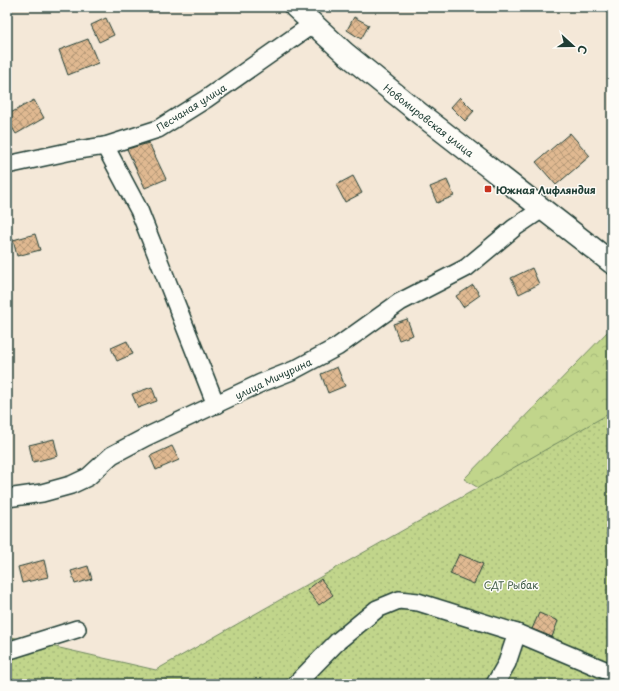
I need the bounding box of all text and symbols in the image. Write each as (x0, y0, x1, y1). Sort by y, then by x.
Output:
north arrow (553, 26, 593, 66)
text: С (573, 43, 592, 57)
street label: Песчаная улица (153, 79, 230, 135)
street label: Новомировская улица (381, 80, 478, 161)
place label: Южная Лифляндия (496, 182, 596, 197)
marker: Южная Лифляндия (483, 184, 493, 194)
street label: улица Мичурина (232, 353, 315, 402)
park label: СДТ Рыбак (484, 577, 538, 592)

